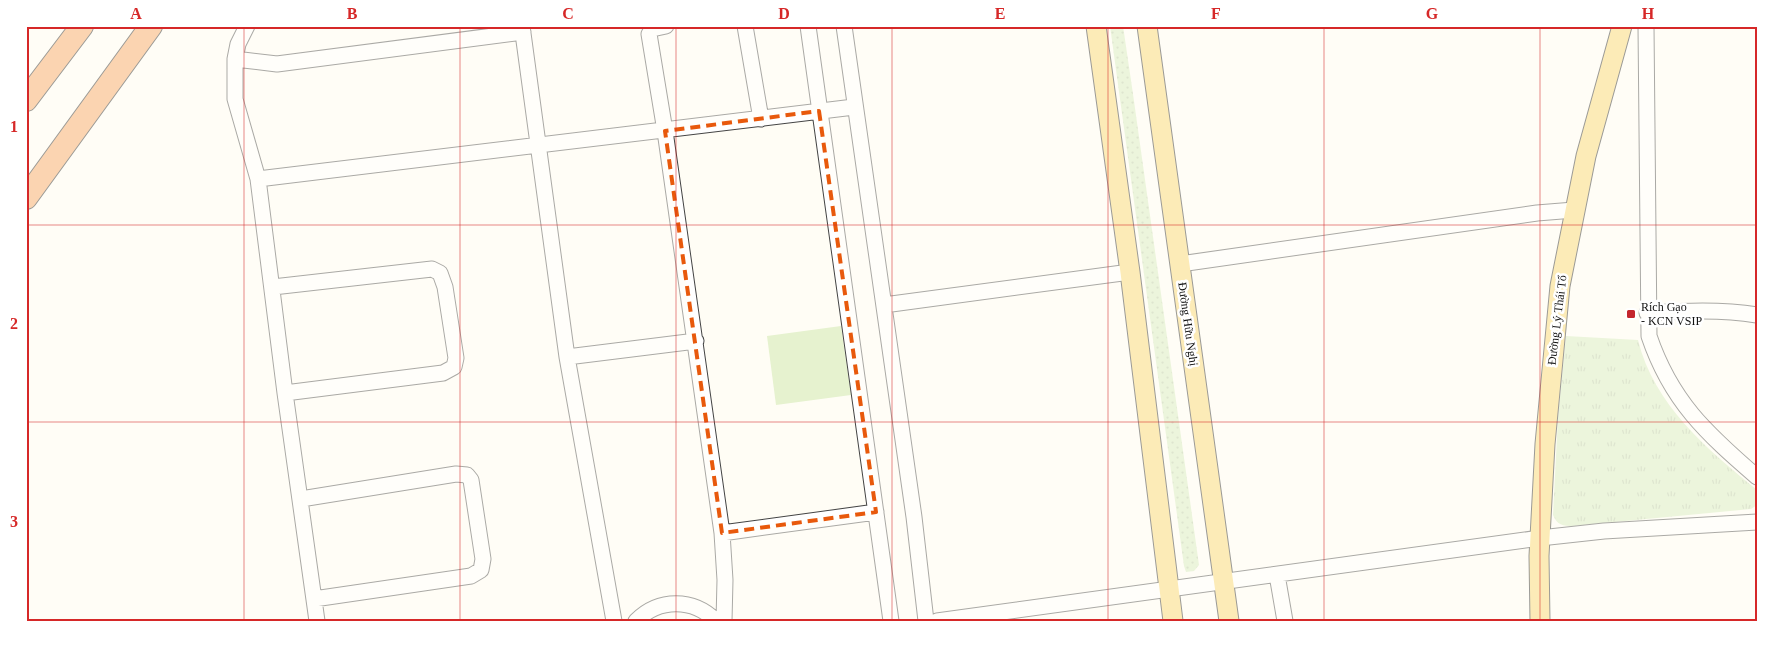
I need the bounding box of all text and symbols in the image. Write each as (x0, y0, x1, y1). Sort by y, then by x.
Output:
text: A (130, 5, 142, 22)
text: B (347, 5, 358, 22)
text: C (562, 5, 574, 22)
text: D (778, 5, 790, 22)
text: E (995, 5, 1005, 22)
text: F (1211, 5, 1221, 22)
text: G (1426, 5, 1439, 22)
text: H (1642, 5, 1655, 22)
text: 1 (10, 118, 18, 135)
street label: Đường Lý Thái Tổ (1545, 274, 1569, 366)
street label: Đường Hữu Nghị (1175, 281, 1201, 368)
place label: Rích Gạo - KCN VSIP (1641, 300, 1702, 328)
marker: Rích Gạo - KCN VSIP (1625, 308, 1637, 320)
text: 2 (10, 315, 18, 332)
text: 3 (10, 513, 18, 530)

